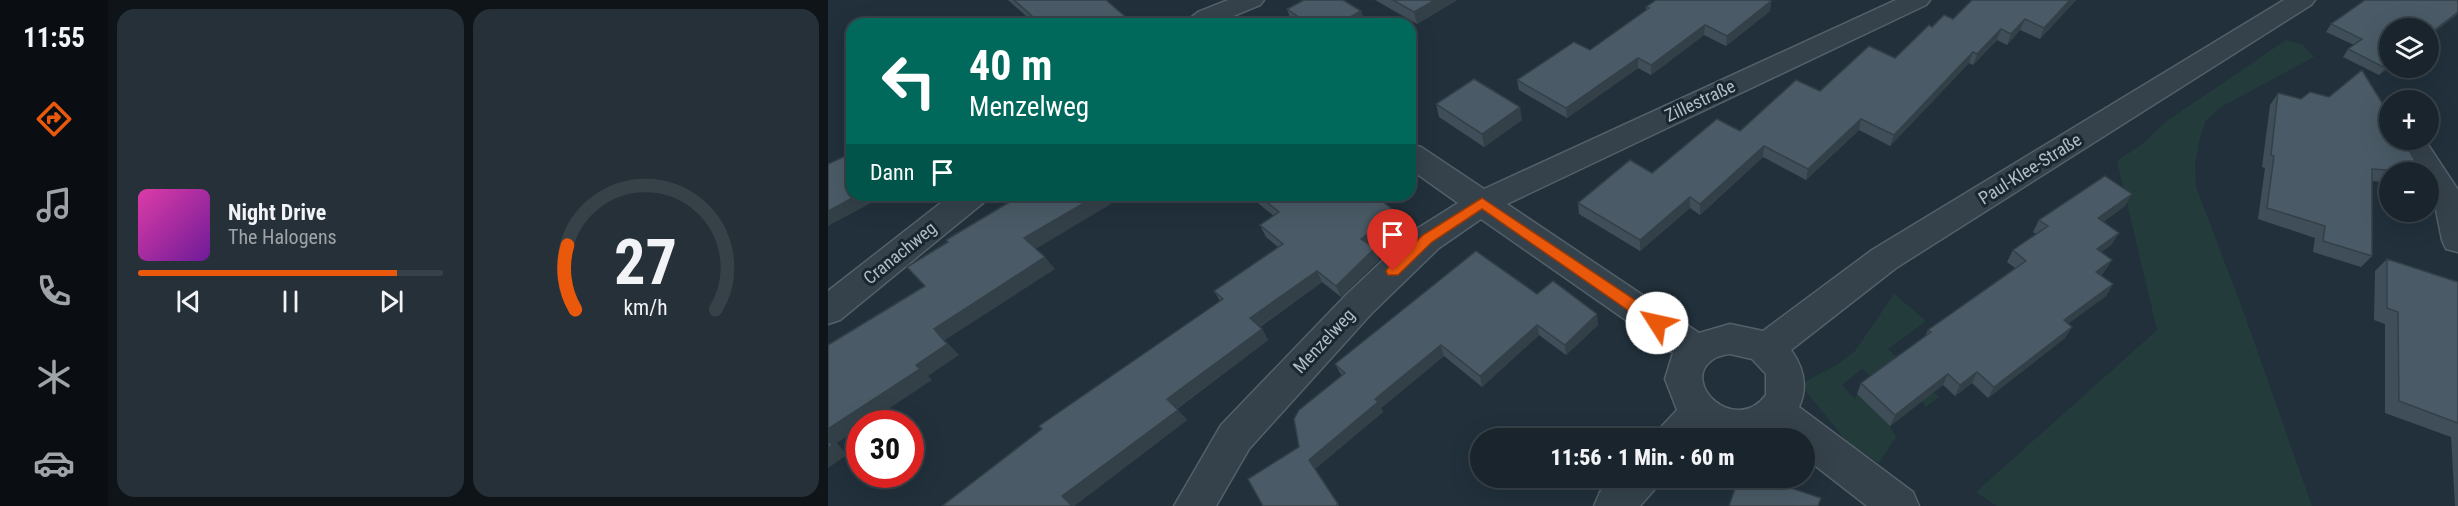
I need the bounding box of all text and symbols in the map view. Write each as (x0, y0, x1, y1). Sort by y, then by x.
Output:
map controls (2379, 18, 2439, 222)
button: layers (2379, 18, 2439, 78)
text: 11:55 (23, 22, 85, 54)
text: 40 m (969, 41, 1052, 90)
icon: left (870, 42, 948, 120)
street label: Zillestraße (1661, 75, 1738, 126)
button: + (2379, 90, 2439, 150)
text: Menzelweg (969, 91, 1089, 123)
icon: directions (33, 98, 75, 140)
street label: Paul-Klee-Straße (1974, 129, 2085, 209)
icon: arrive (926, 156, 959, 189)
text: Dann (870, 160, 914, 185)
button: − (2379, 162, 2439, 222)
icon: music (33, 184, 75, 226)
text: Night Drive (228, 200, 326, 225)
pin (1367, 209, 1418, 271)
street label: Cranachweg (859, 217, 940, 288)
icon: arrive (1376, 218, 1409, 251)
text: The Halogens (228, 225, 337, 249)
text: 27 (614, 226, 677, 299)
icon: phone (33, 270, 75, 312)
icon: previous (172, 285, 205, 318)
icon: pause (274, 285, 307, 318)
icon: next (375, 285, 408, 318)
position arrow (1625, 291, 1689, 355)
text: km/h (624, 295, 668, 320)
street label: Menzelweg (1289, 304, 1359, 377)
icon: climate (33, 356, 75, 398)
speed limit sign: 30 (846, 410, 924, 488)
icon: car (33, 442, 75, 484)
text: 11:56 · 1 Min. · 60 m (1551, 445, 1734, 470)

